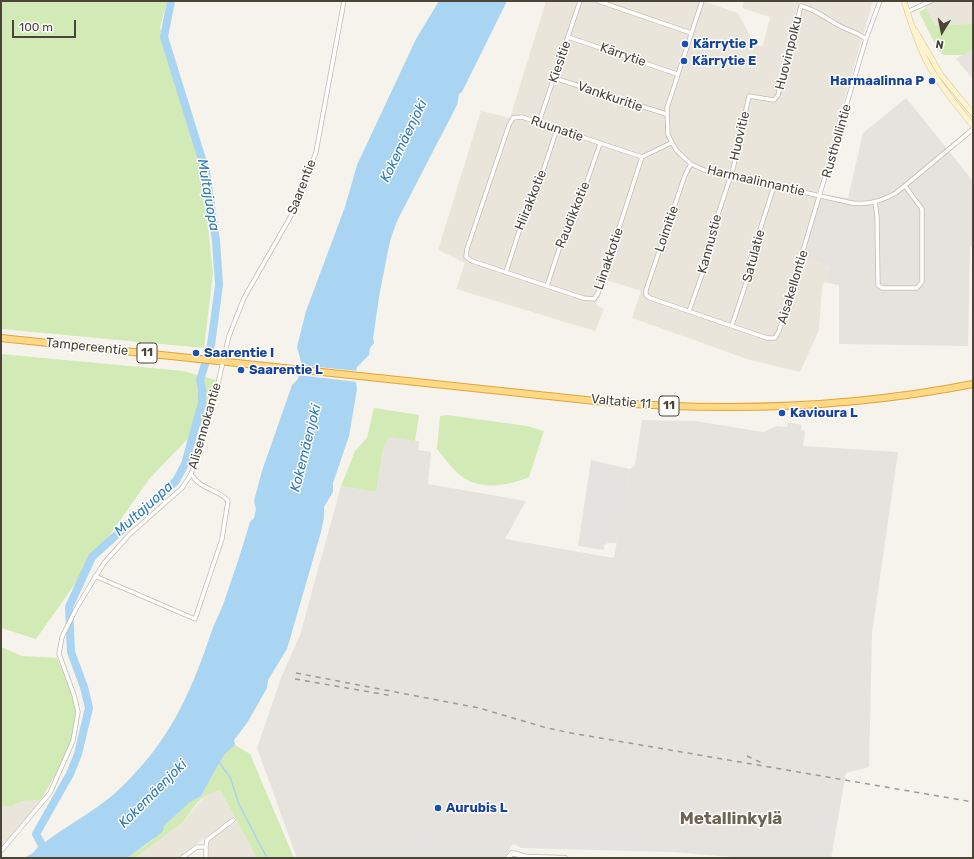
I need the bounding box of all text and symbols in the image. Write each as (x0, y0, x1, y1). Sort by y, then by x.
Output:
scale bar (14, 12, 78, 38)
north arrow (922, 12, 962, 52)
street label: Huovinpolku (772, 15, 806, 91)
text: 100 m (19, 20, 53, 34)
place label: Kärrytie P (693, 36, 758, 52)
text: N (935, 37, 945, 51)
street label: Kiesitie (546, 39, 574, 85)
marker: Kärrytie P (680, 39, 690, 49)
street label: Kärrytie (598, 40, 648, 70)
place label: Kärrytie E (692, 53, 756, 69)
marker: Kärrytie E (679, 56, 689, 66)
place label: Harmaalinna P (830, 73, 924, 89)
marker: Harmaalinna P (927, 76, 937, 86)
street label: Vankkuritie (575, 79, 645, 115)
water label: Kokemäenjoki (377, 97, 431, 185)
street label: Rusthollintie (819, 102, 855, 180)
street label: Huovitie (727, 110, 753, 162)
street label: Ruunatie (529, 113, 585, 145)
street label: Saarentie (284, 157, 320, 217)
water label: Multajuopa (193, 158, 223, 232)
street label: Harmaalinnantie (706, 162, 806, 200)
street label: Hiirakkotie (512, 168, 550, 232)
street label: Raudikkotie (553, 179, 593, 251)
street label: Loimitie (652, 204, 682, 254)
street label: Kannustie (695, 213, 725, 275)
street label: Liinakkotie (591, 226, 627, 292)
street label: Satulatie (739, 228, 769, 284)
street label: Aisakellontie (774, 248, 812, 326)
street label: Tampereentie (45, 335, 129, 359)
road number: 11 (137, 343, 157, 363)
place label: Saarentie I (204, 345, 274, 361)
marker: Saarentie I (191, 348, 201, 358)
place label: Saarentie L (249, 362, 323, 378)
marker: Saarentie L (236, 365, 246, 375)
street label: Alisennokantie (185, 381, 225, 471)
street label: Valtatie 11 (590, 392, 652, 412)
road number: 11 (659, 396, 679, 416)
water label: Kokemäenjoki (287, 402, 325, 494)
place label: Kavioura L (790, 405, 858, 421)
marker: Kavioura L (777, 408, 787, 418)
water label: Multajuopa (111, 478, 177, 540)
water label: Kokemäenjoki (115, 756, 191, 832)
place label: Aurubis L (446, 800, 507, 816)
marker: Aurubis L (433, 803, 443, 813)
district label: Metallinkylä (680, 809, 782, 829)

